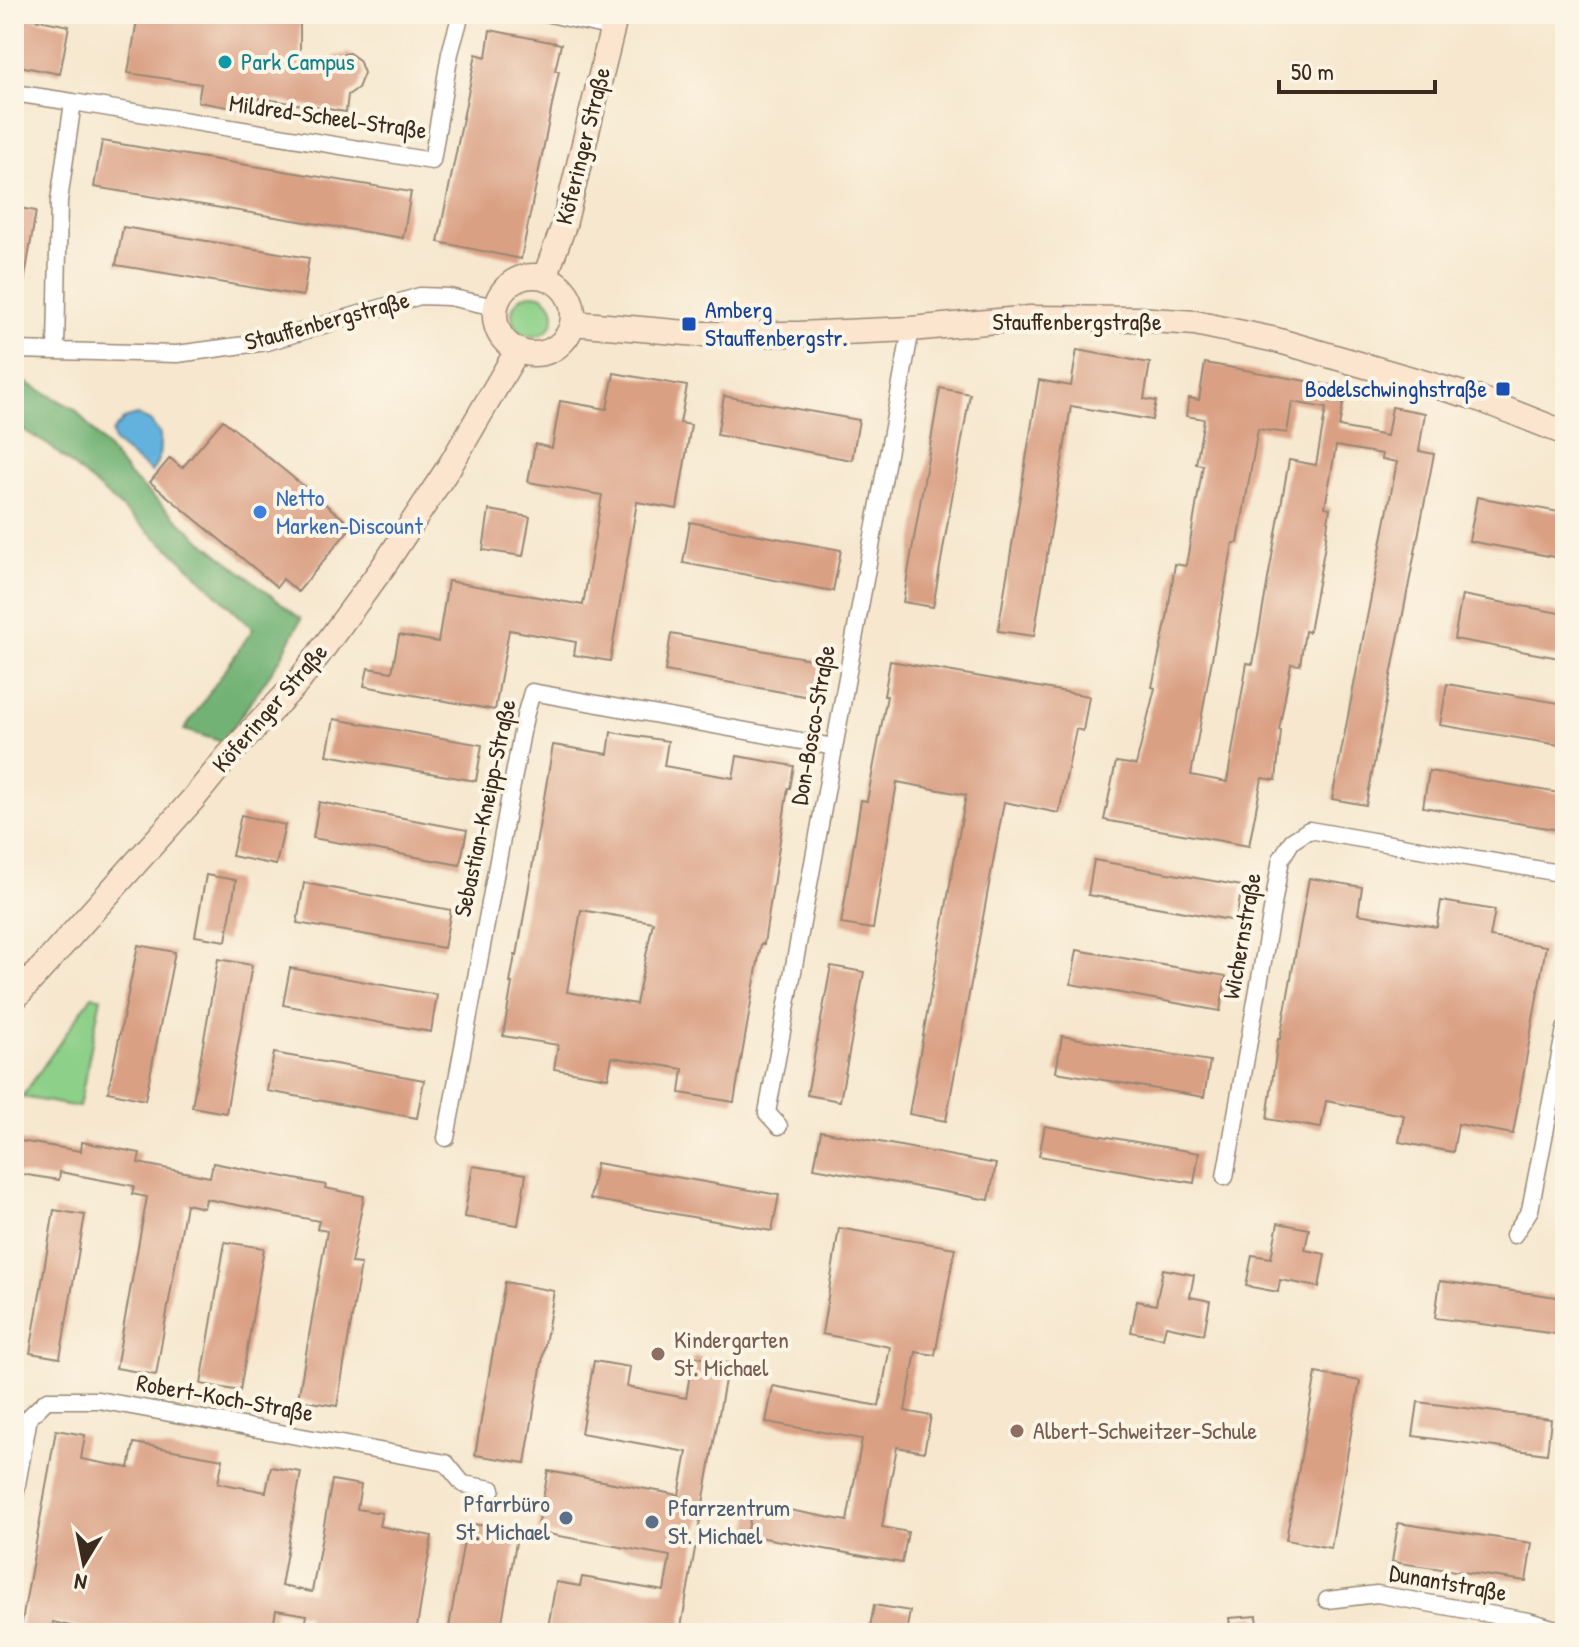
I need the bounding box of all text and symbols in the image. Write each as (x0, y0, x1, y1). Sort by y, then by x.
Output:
scale bar (1279, 44, 1435, 94)
place label: Park Campus (241, 45, 355, 77)
marker: Park Campus (216, 53, 234, 71)
text: 50 m (1291, 55, 1334, 87)
street label: Köferinger Straße (547, 63, 617, 228)
street label: Mildred-Scheel-Straße (227, 86, 429, 146)
street label: Stauffenbergstraße (241, 283, 413, 357)
place label: Amberg Stauffenbergstr. (705, 293, 848, 353)
street label: Stauffenbergstraße (992, 305, 1162, 337)
marker: Amberg Stauffenbergstr. (680, 315, 698, 333)
place label: Bodelschwinghstraße (1305, 372, 1487, 404)
marker: Bodelschwinghstraße (1494, 380, 1512, 398)
place label: Netto Marken-Discount (276, 481, 423, 541)
marker: Netto Marken-Discount (251, 503, 269, 521)
street label: Köferinger Straße (204, 636, 334, 779)
street label: Don-Bosco-Straße (782, 642, 842, 807)
street label: Sebastian-Kneipp-Straße (445, 696, 523, 919)
street label: Wichernstraße (1214, 870, 1268, 1001)
place label: Kindergarten St. Michael (674, 1323, 789, 1383)
marker: Kindergarten St. Michael (649, 1345, 667, 1363)
street label: Robert-Koch-Straße (134, 1366, 316, 1428)
place label: Albert-Schweitzer-Schule (1033, 1414, 1258, 1446)
marker: Albert-Schweitzer-Schule (1008, 1422, 1026, 1440)
place label: Pfarrbüro St. Michael (456, 1487, 551, 1547)
place label: Pfarrzentrum St. Michael (668, 1491, 790, 1551)
marker: Pfarrbüro St. Michael (557, 1509, 575, 1527)
marker: Pfarrzentrum St. Michael (643, 1513, 661, 1531)
north arrow (44, 1523, 124, 1603)
street label: Dunantstraße (1387, 1556, 1510, 1608)
text: N (72, 1567, 89, 1598)

